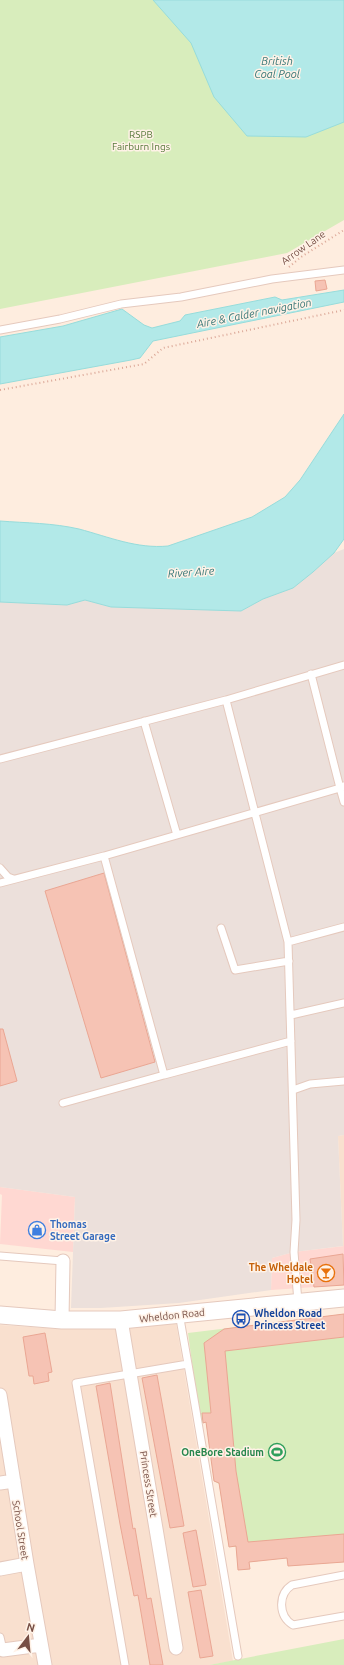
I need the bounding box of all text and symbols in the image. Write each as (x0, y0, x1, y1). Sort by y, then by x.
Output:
water label: British Coal Pool (254, 55, 300, 80)
park label: RSPB Fairburn Ings (112, 129, 170, 152)
street label: Arrow Lane (279, 228, 328, 267)
water label: Aire & Calder navigation (195, 296, 312, 330)
water label: River Aire (167, 564, 215, 580)
place label: Thomas Street Garage (50, 1219, 116, 1242)
shop icon: Thomas Street Garage (27, 1220, 47, 1240)
place label: The Wheldale Hotel (249, 1262, 313, 1285)
bar icon: The Wheldale Hotel (316, 1263, 336, 1283)
street label: Wheldon Road (139, 1307, 206, 1324)
place label: Wheldon Road Princess Street (254, 1308, 326, 1331)
bus stop icon: Wheldon Road Princess Street (231, 1309, 251, 1329)
sports icon: OneBore Stadium (267, 1442, 287, 1462)
place label: OneBore Stadium (181, 1447, 264, 1458)
street label: Princess Street (138, 1450, 159, 1518)
street label: School Street (10, 1500, 31, 1561)
north arrow (8, 1617, 48, 1657)
text: N (25, 1620, 36, 1634)

